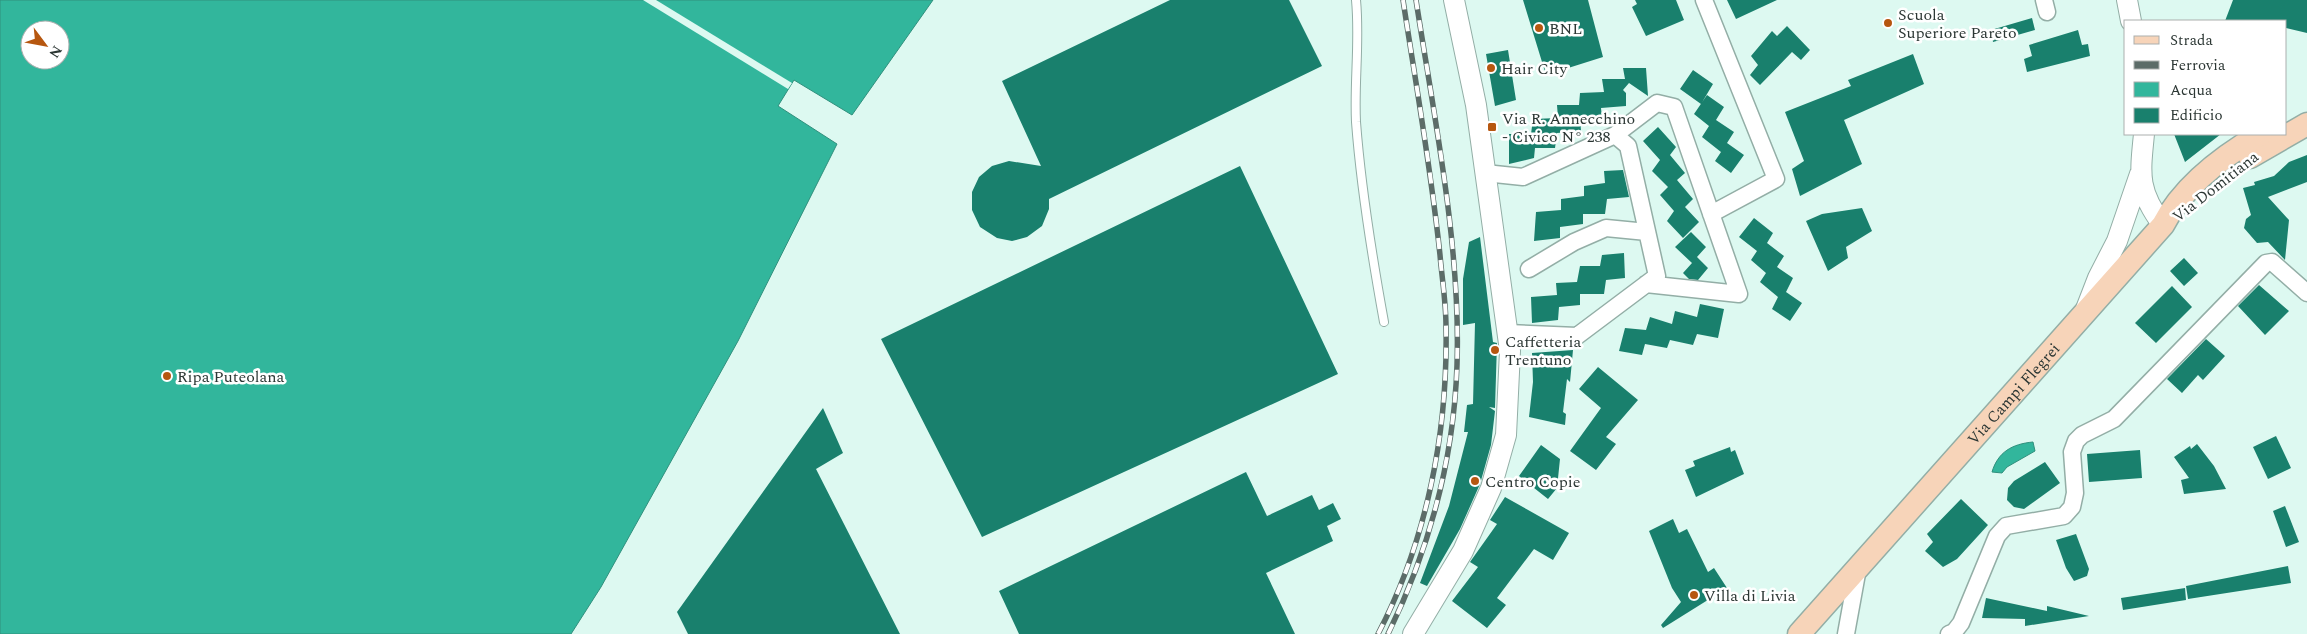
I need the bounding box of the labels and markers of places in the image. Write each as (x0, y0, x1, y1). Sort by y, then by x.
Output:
place label: Scuola Superiore Pareto (1898, 3, 2017, 45)
place label: BNL (1549, 17, 1582, 41)
marker: Scuola Superiore Pareto (1882, 17, 1894, 29)
marker: BNL (1533, 22, 1545, 34)
place label: Hair City (1501, 57, 1568, 81)
marker: Hair City (1485, 62, 1497, 74)
place label: Via R. Annecchino - Civico N° 238 (1502, 107, 1635, 149)
marker: Via R. Annecchino - Civico N° 238 (1486, 121, 1498, 133)
place label: Caffetteria Trentuno (1505, 330, 1581, 372)
marker: Caffetteria Trentuno (1489, 344, 1501, 356)
place label: Ripa Puteolana (177, 365, 285, 389)
marker: Ripa Puteolana (161, 370, 173, 382)
place label: Centro Copie (1485, 470, 1581, 494)
marker: Centro Copie (1469, 475, 1481, 487)
place label: Villa di Livia (1704, 584, 1796, 608)
marker: Villa di Livia (1688, 589, 1700, 601)

